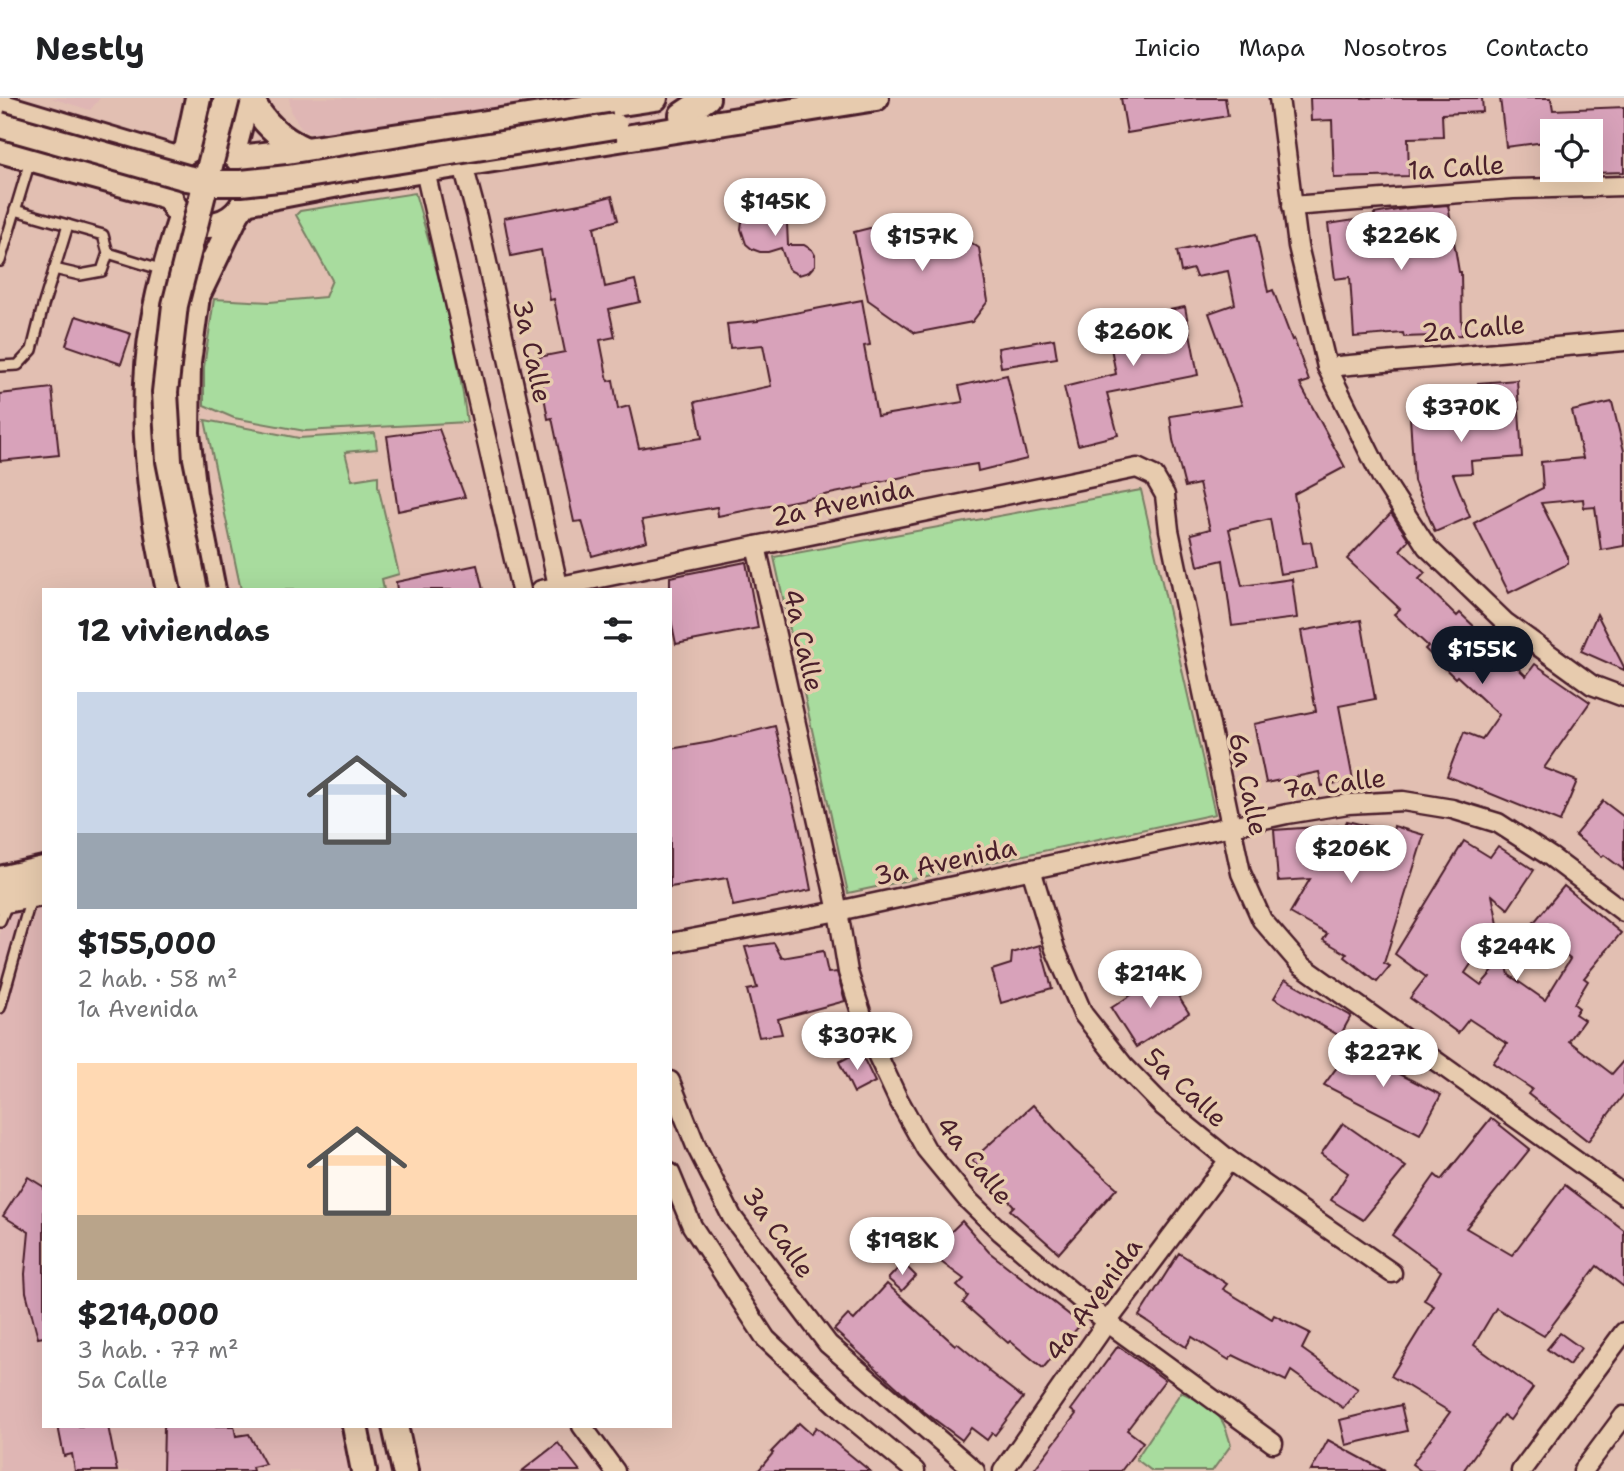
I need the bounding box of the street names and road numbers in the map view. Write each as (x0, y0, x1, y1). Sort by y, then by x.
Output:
street label: 1a Calle (1407, 146, 1505, 188)
street label: 3a Calle (505, 296, 561, 406)
street label: 2a Calle (1420, 306, 1526, 350)
street label: 2a Avenida (768, 470, 916, 534)
street label: 4a Calle (775, 585, 833, 695)
street label: 6a Calle (1221, 729, 1277, 839)
street label: 7a Calle (1280, 759, 1388, 807)
street label: 3a Avenida (871, 829, 1019, 893)
street label: 5a Calle (1136, 1039, 1236, 1135)
street label: 4a Calle (928, 1108, 1022, 1212)
street label: 3a Calle (735, 1179, 823, 1285)
street label: 4a Avenida (1036, 1230, 1150, 1368)

